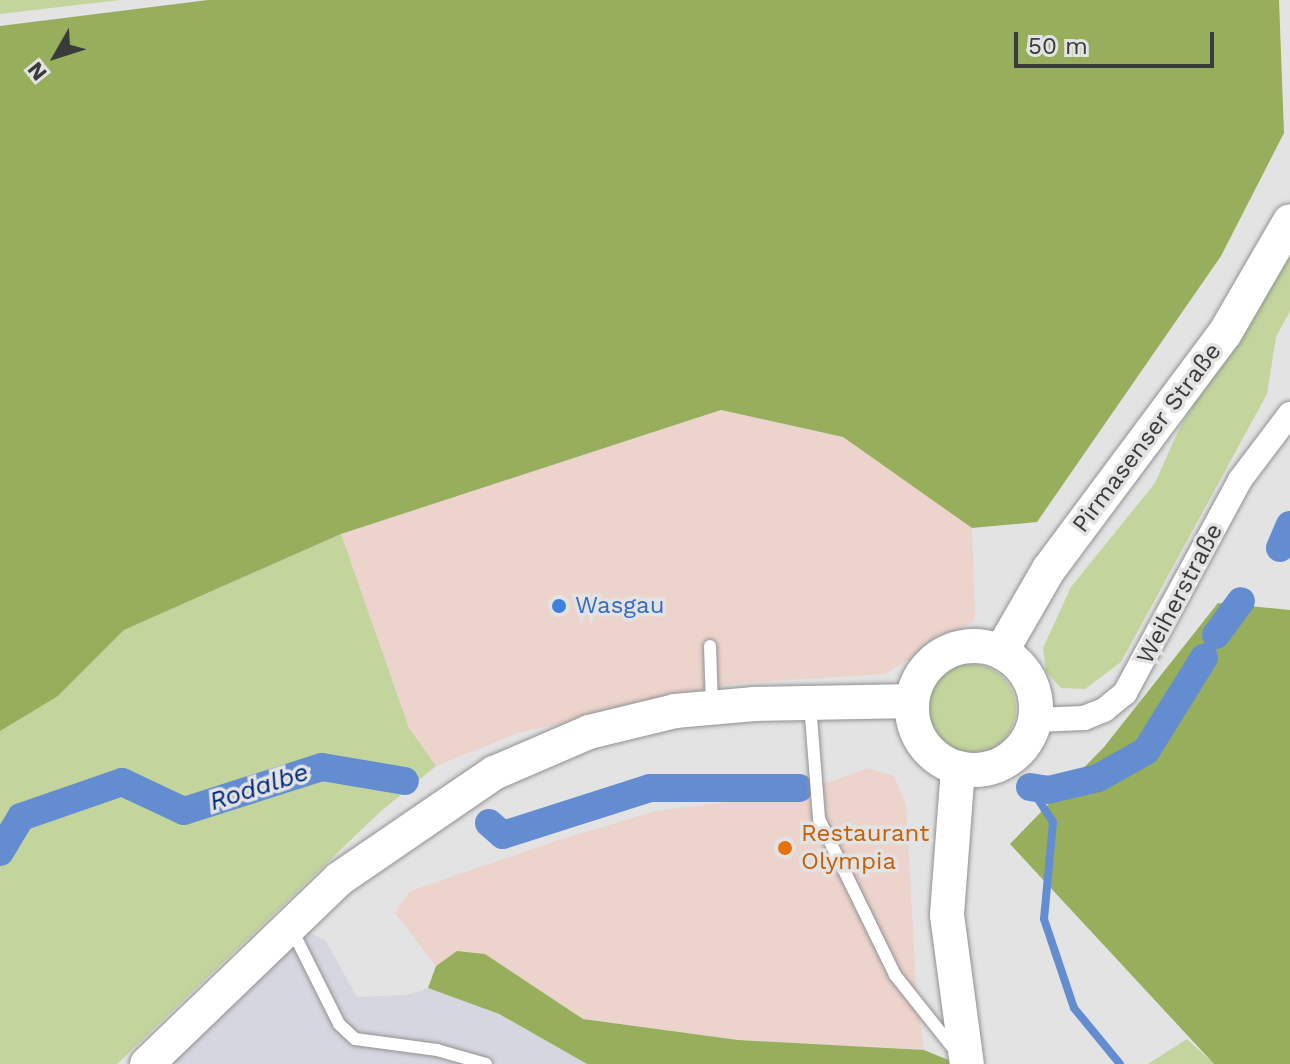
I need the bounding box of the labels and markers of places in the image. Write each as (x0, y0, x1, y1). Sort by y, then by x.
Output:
place label: Wasgau (575, 592, 664, 620)
marker: Wasgau (550, 597, 568, 615)
place label: Restaurant Olympia (801, 820, 929, 876)
marker: Restaurant Olympia (776, 839, 794, 857)

